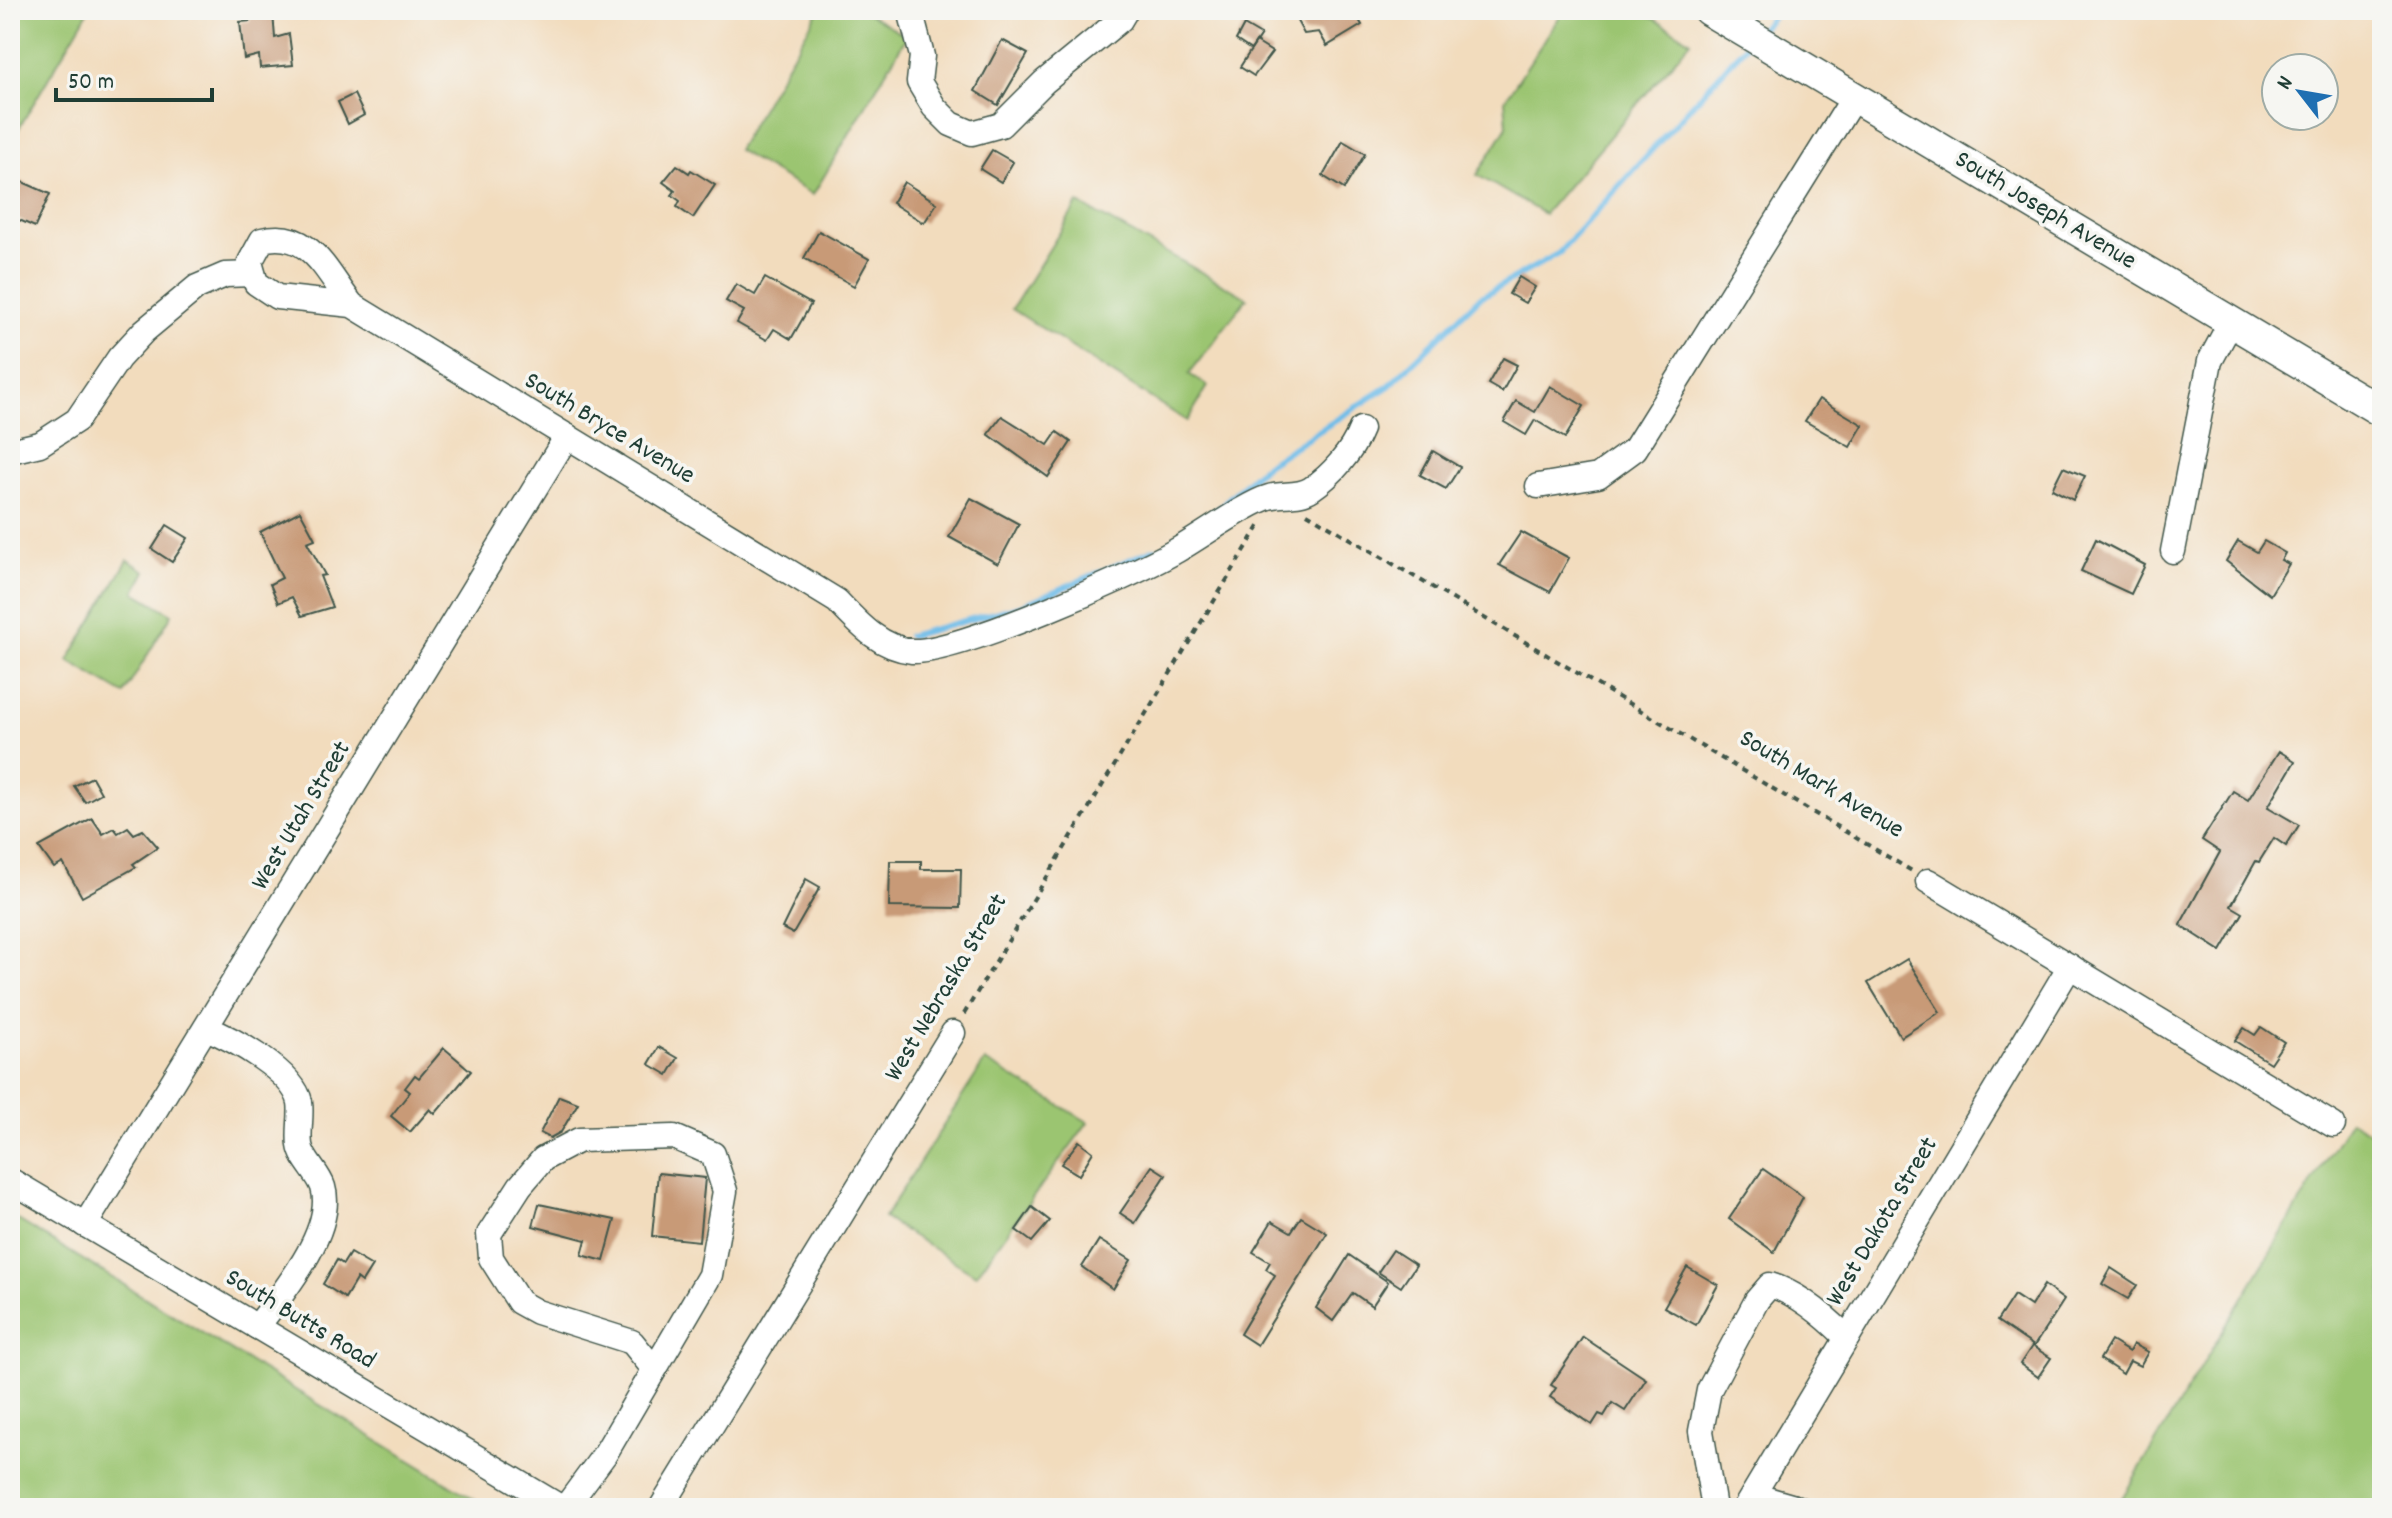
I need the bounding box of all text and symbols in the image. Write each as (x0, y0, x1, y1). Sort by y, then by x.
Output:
scale bar (56, 52, 212, 102)
north arrow (2260, 52, 2340, 132)
text: 50 m (68, 66, 114, 100)
text: N (2270, 71, 2302, 96)
street label: South Joseph Avenue (1947, 142, 2143, 280)
street label: South Bryce Avenue (517, 363, 701, 495)
street label: South Mark Avenue (1732, 721, 1910, 849)
street label: West Utah Street (243, 734, 361, 898)
street label: West Nebraska Street (876, 887, 1018, 1089)
street label: West Dakota Street (1818, 1130, 1948, 1314)
street label: South Butts Road (218, 1260, 382, 1380)

